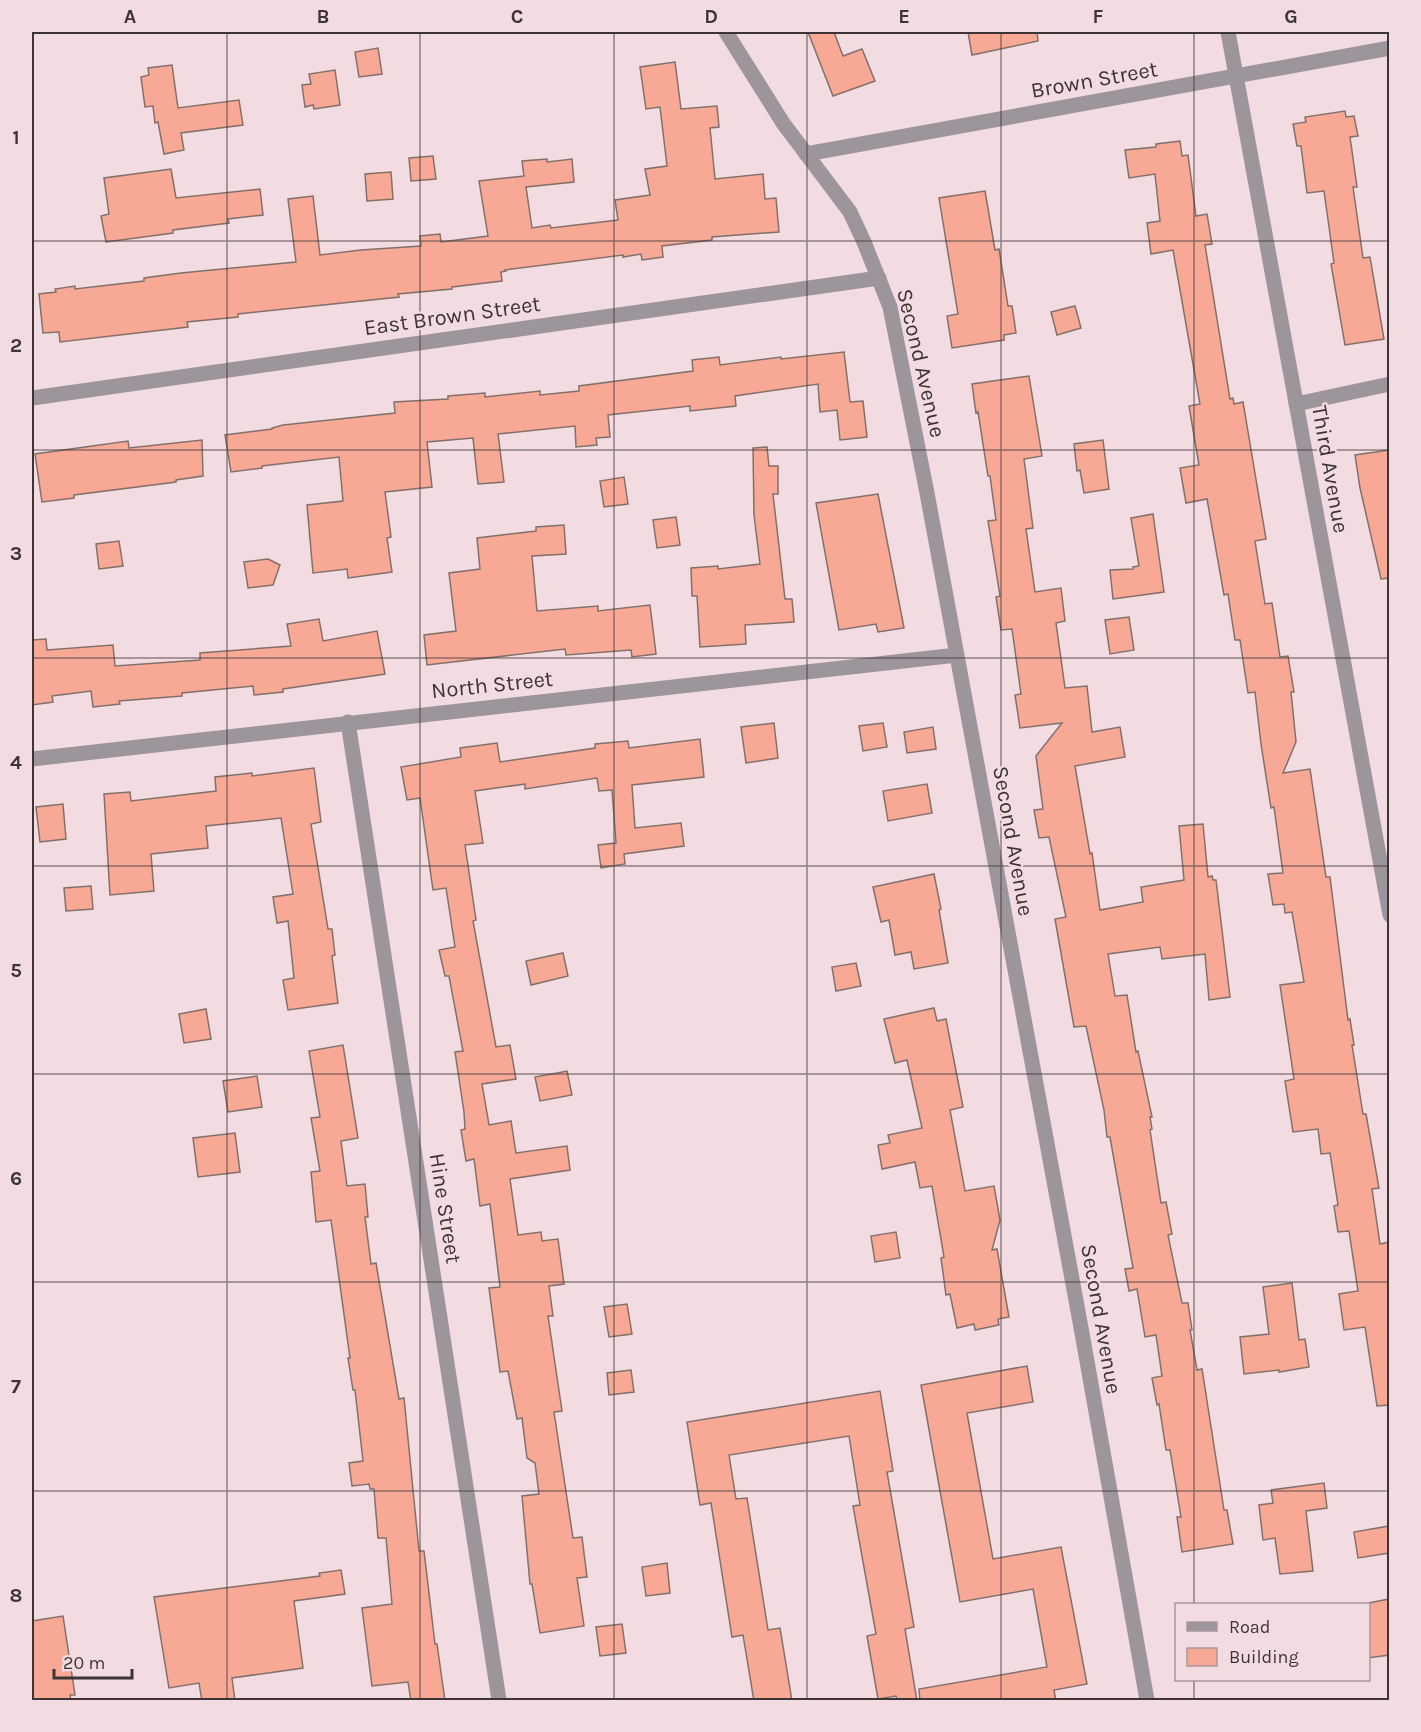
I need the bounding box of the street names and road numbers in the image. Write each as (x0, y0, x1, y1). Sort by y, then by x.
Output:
street label: Brown Street (1029, 56, 1160, 104)
street label: Second Avenue (891, 286, 951, 440)
street label: East Brown Street (362, 291, 542, 341)
street label: Third Avenue (1306, 403, 1354, 535)
street label: North Street (430, 666, 554, 704)
street label: Second Avenue (987, 764, 1039, 918)
street label: Hine Street (423, 1151, 467, 1265)
street label: Second Avenue (1075, 1242, 1127, 1396)

